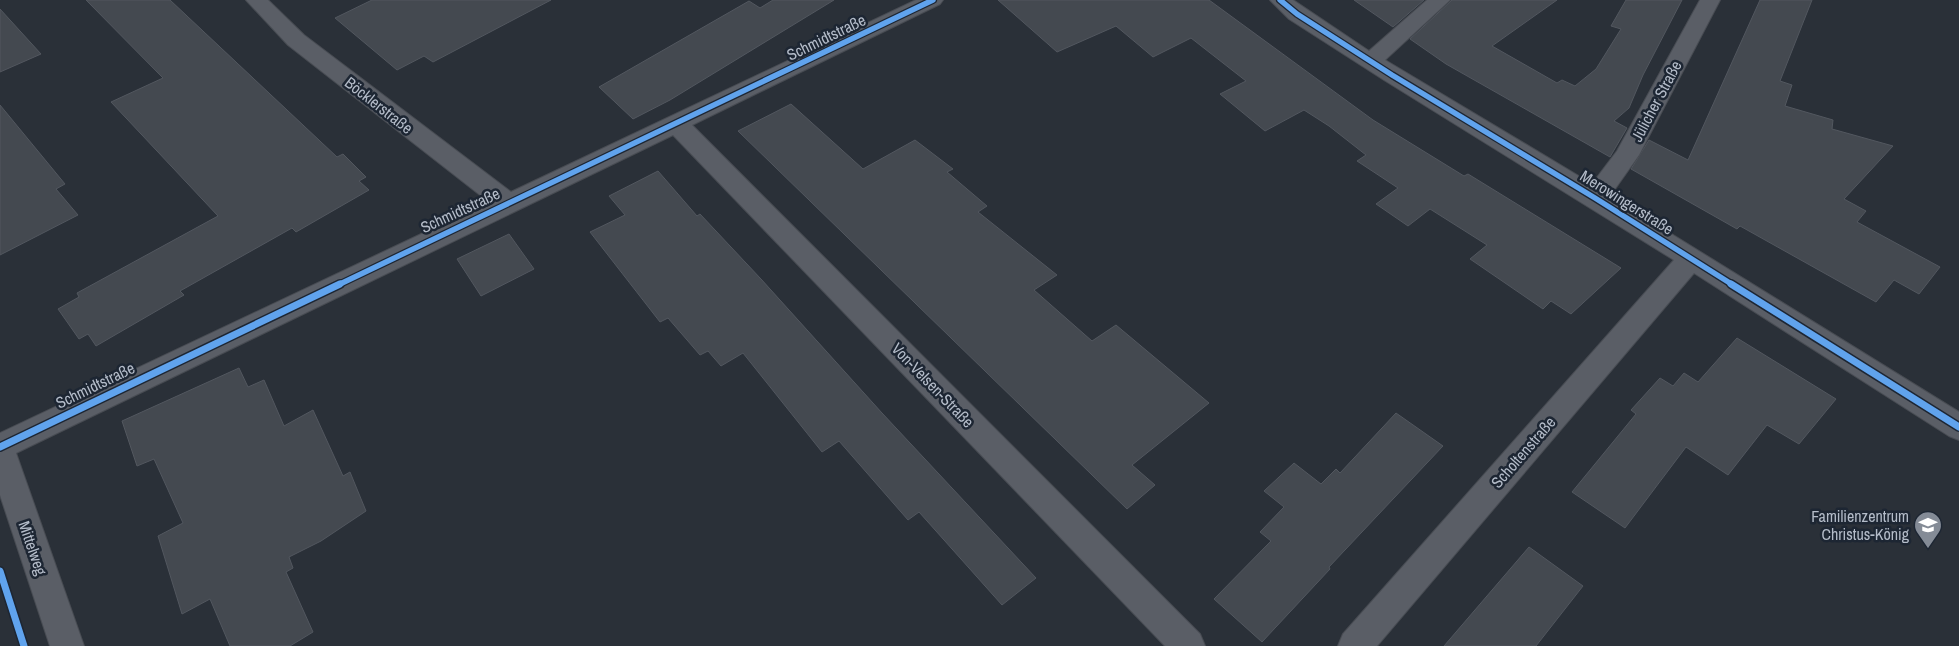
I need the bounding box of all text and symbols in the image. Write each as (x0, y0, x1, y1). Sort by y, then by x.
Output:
street label: Schmidtstraße (783, 8, 869, 66)
street label: Jülicher Straße (1625, 57, 1687, 145)
street label: Böcklerstraße (340, 71, 418, 139)
street label: Merowingerstraße (1576, 164, 1678, 240)
street label: Schmidtstraße (417, 182, 503, 238)
street label: Von-Velsen-Straße (887, 338, 979, 432)
street label: Schmidtstraße (52, 356, 138, 414)
street label: Scholtenstraße (1486, 411, 1560, 493)
place label: Familienzentrum Christus-König (1811, 505, 1910, 545)
school or university icon: Familienzentrum Christus-König (1913, 510, 1943, 549)
street label: Mittelweg (13, 518, 53, 579)

